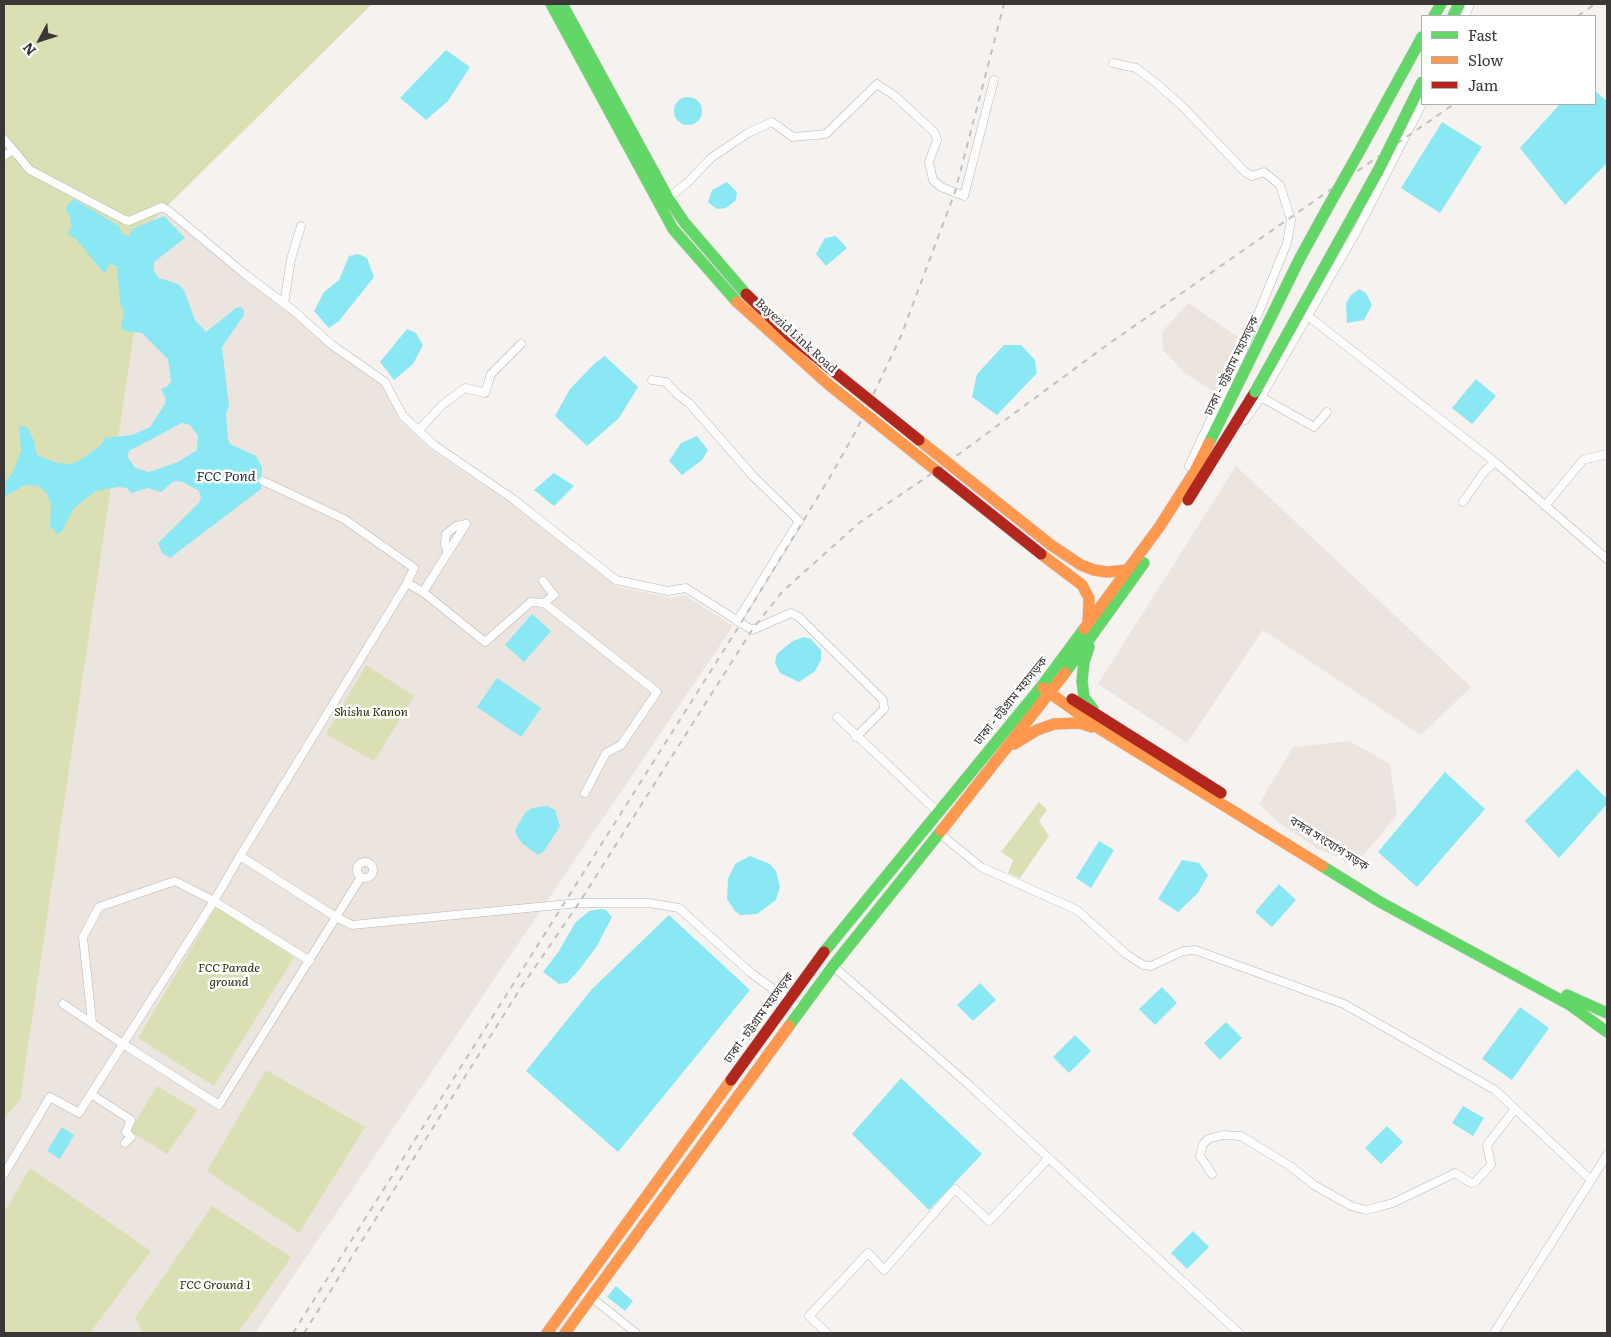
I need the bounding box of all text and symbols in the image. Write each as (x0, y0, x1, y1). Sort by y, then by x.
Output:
north arrow (15, 15, 65, 65)
legend (1421, 15, 1596, 105)
text: Fast (1468, 23, 1497, 46)
text: N (17, 39, 40, 61)
text: Slow (1468, 48, 1503, 71)
text: Jam (1468, 73, 1498, 96)
street label: Bayezid Link Road (752, 296, 840, 376)
street label: ঢাকা - চট্টগ্রাম মহাসড়ক (1202, 314, 1262, 418)
water label: FCC Pond (196, 469, 256, 485)
street label: ঢাকা - চট্টগ্রাম মহাসড়ক (971, 654, 1051, 748)
park label: Shishu Kanon (334, 705, 408, 719)
street label: বন্দর সংযোগ সড়ক (1287, 814, 1371, 874)
park label: FCC Parade ground (198, 961, 260, 989)
street label: ঢাকা - চট্টগ্রাম মহাসড়ক (721, 970, 797, 1066)
park label: FCC Ground 1 (180, 1278, 250, 1292)

